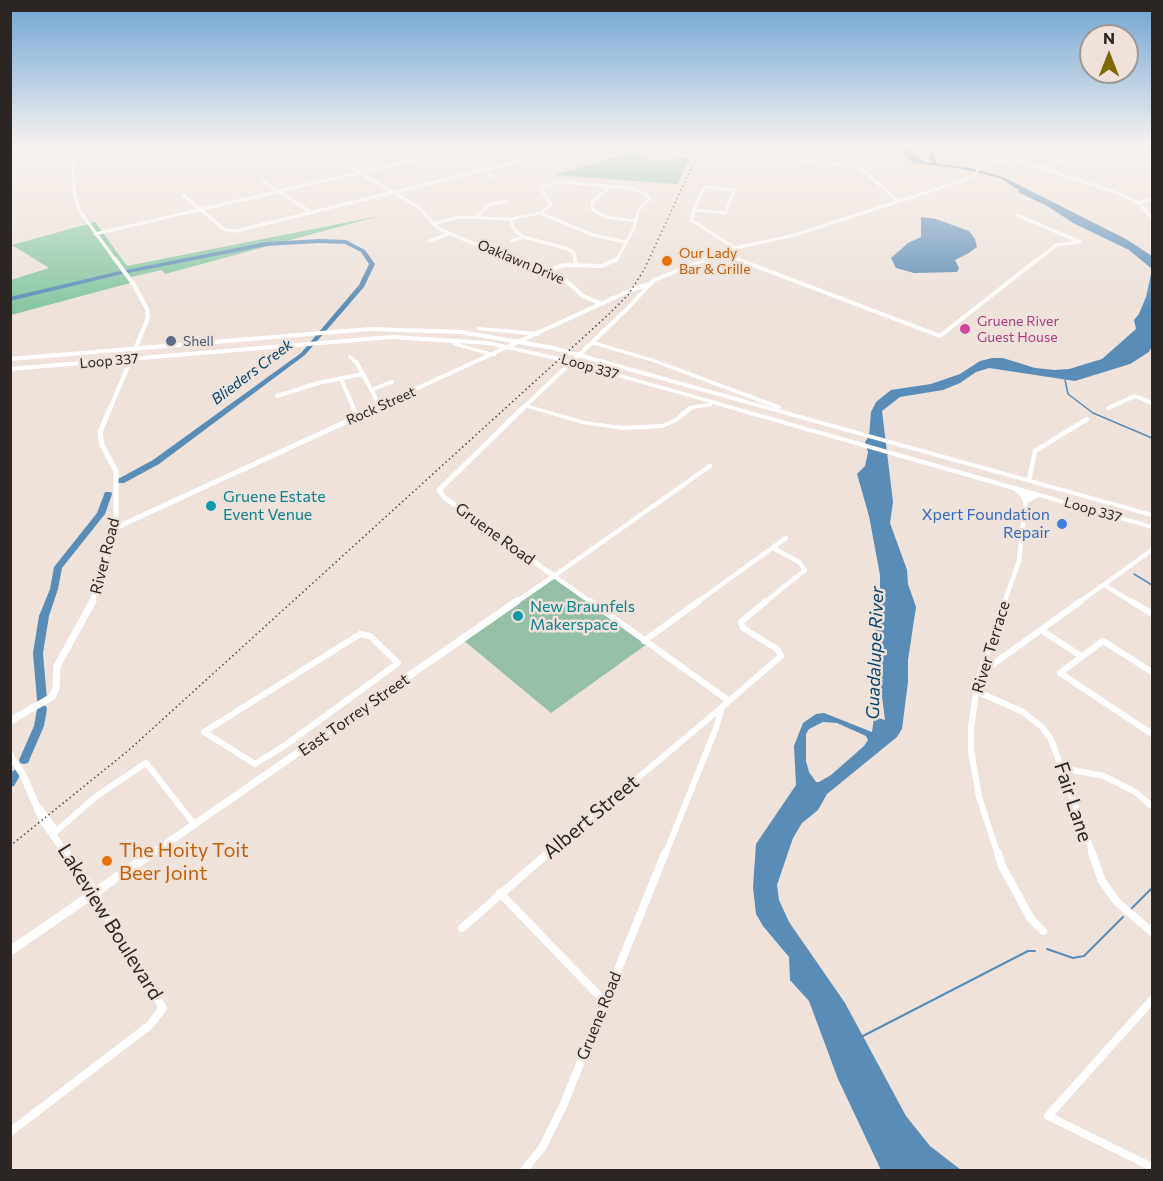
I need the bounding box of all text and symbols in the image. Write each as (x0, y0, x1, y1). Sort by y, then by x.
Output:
north arrow (1079, 24, 1139, 84)
text: N (1103, 28, 1115, 47)
street label: Oaklawn Drive (475, 236, 567, 288)
place label: Our Lady Bar & Grille (679, 245, 751, 278)
marker: Our Lady Bar & Grille (660, 254, 674, 268)
place label: Gruene River Guest House (977, 313, 1059, 346)
marker: Gruene River Guest House (958, 322, 972, 336)
place label: Shell (183, 333, 214, 349)
marker: Shell (164, 334, 178, 348)
water label: Blieders Creek (208, 336, 296, 408)
street label: Loop 337 (79, 350, 139, 372)
street label: Loop 337 (559, 351, 621, 383)
street label: Rock Street (344, 383, 418, 429)
place label: Gruene Estate Event Venue (223, 487, 326, 525)
street label: Loop 337 (1062, 494, 1124, 526)
marker: Gruene Estate Event Venue (204, 499, 218, 513)
street label: Gruene Road (452, 499, 538, 569)
place label: Xpert Foundation Repair (922, 505, 1050, 543)
street label: River Road (86, 516, 124, 596)
marker: Xpert Foundation Repair (1055, 517, 1069, 531)
water label: Guadalupe River (862, 586, 888, 720)
place label: New Braunfels Makerspace (530, 597, 635, 635)
street label: River Terrace (968, 599, 1014, 695)
marker: New Braunfels Makerspace (511, 609, 525, 623)
street label: East Torrey Street (295, 670, 413, 760)
street label: Fair Lane (1049, 759, 1097, 845)
street label: Albert Street (538, 770, 644, 864)
place label: The Hoity Toit Beer Joint (119, 838, 249, 885)
street label: Lakeview Boulevard (52, 840, 168, 1004)
marker: The Hoity Toit Beer Joint (100, 854, 114, 868)
street label: Gruene Road (573, 969, 625, 1063)

